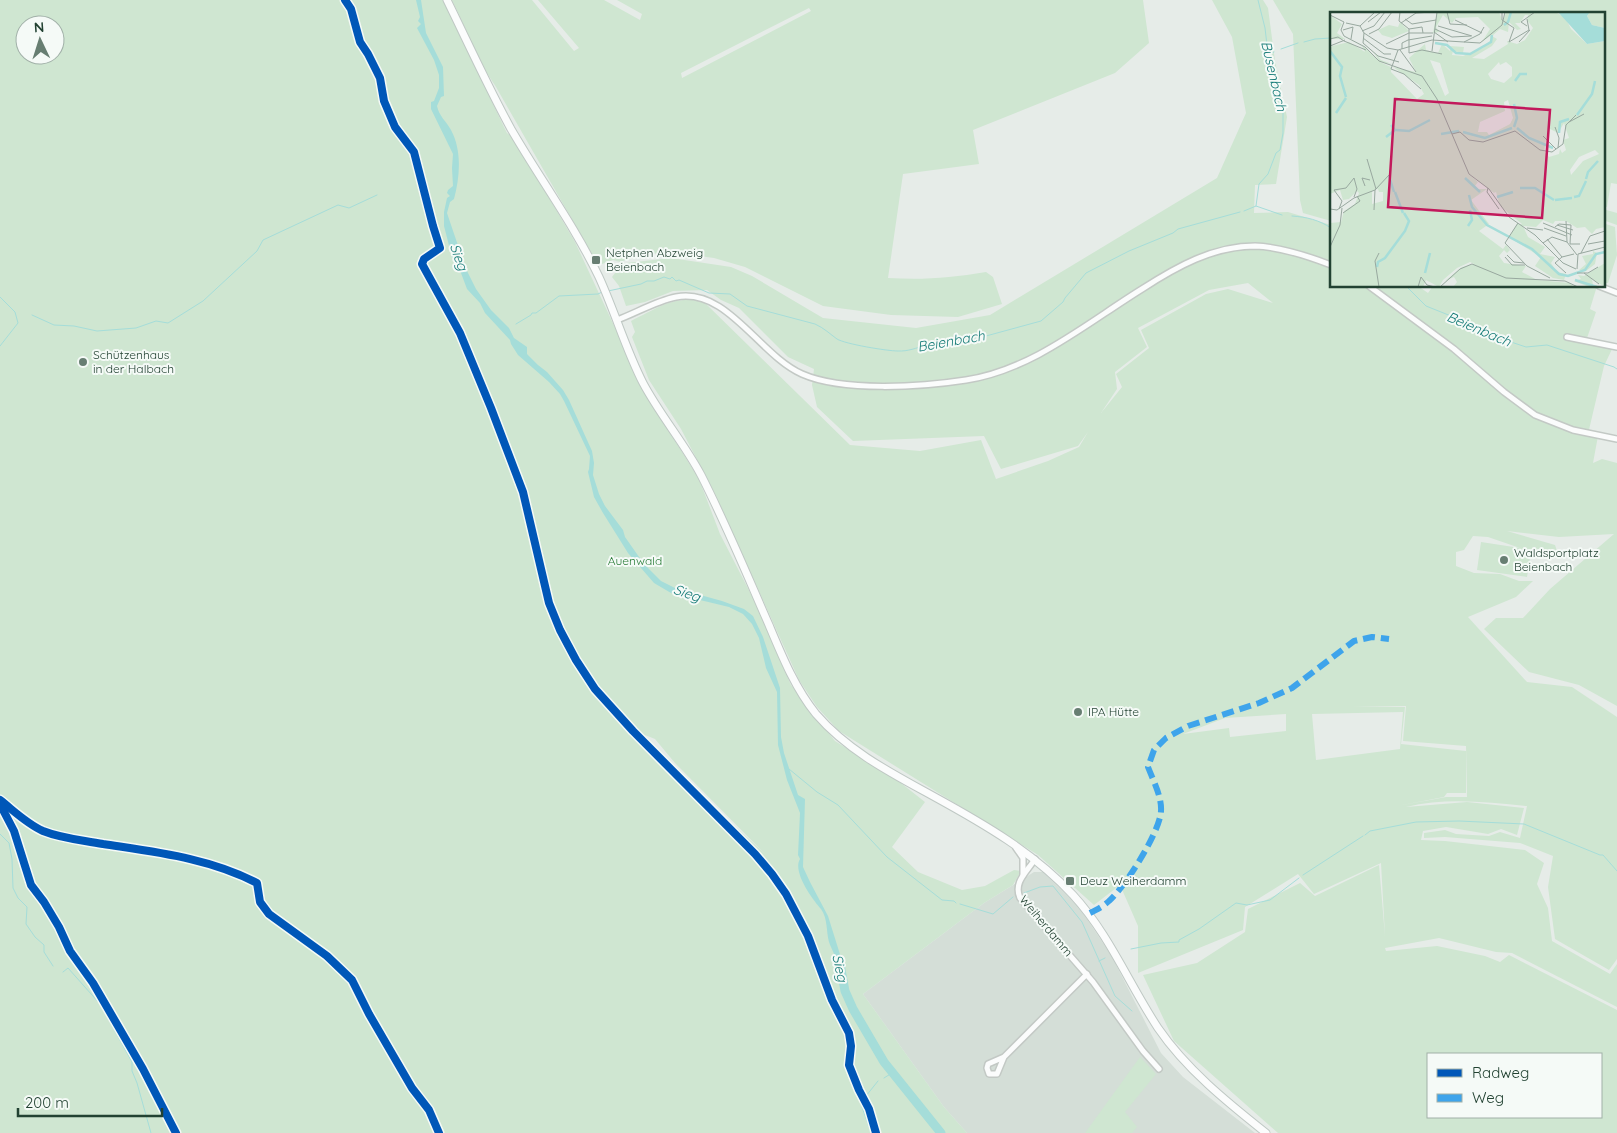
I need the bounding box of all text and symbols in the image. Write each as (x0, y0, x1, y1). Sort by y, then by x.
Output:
inset map (1330, 12, 1604, 288)
north arrow (15, 15, 65, 65)
text: N (33, 18, 45, 36)
water label: Busenbach (1257, 39, 1291, 114)
water label: Sieg (446, 241, 472, 274)
place label: Netphen Abzweig Beienbach (606, 245, 703, 274)
marker: Netphen Abzweig Beienbach (590, 254, 602, 266)
water label: Beienbach (1444, 307, 1515, 351)
water label: Beienbach (916, 326, 987, 356)
place label: Schützenhaus in der Halbach (93, 347, 174, 376)
marker: Schützenhaus in der Halbach (77, 356, 89, 368)
place label: Waldsportplatz Beienbach (1514, 545, 1599, 574)
park label: Auenwald (608, 553, 662, 568)
marker: Waldsportplatz Beienbach (1498, 554, 1510, 566)
water label: Sieg (671, 580, 704, 606)
place label: IPA Hütte (1088, 704, 1139, 719)
marker: IPA Hütte (1072, 706, 1084, 718)
place label: Deuz Weiherdamm (1080, 873, 1187, 888)
marker: Deuz Weiherdamm (1064, 875, 1076, 887)
street label: Weiherdamm (1016, 892, 1076, 959)
water label: Sieg (828, 953, 852, 985)
legend (1427, 1053, 1602, 1118)
text: Radweg (1472, 1063, 1529, 1082)
scale bar (18, 1086, 161, 1118)
text: Weg (1472, 1088, 1504, 1107)
text: 200 m (25, 1093, 69, 1112)

